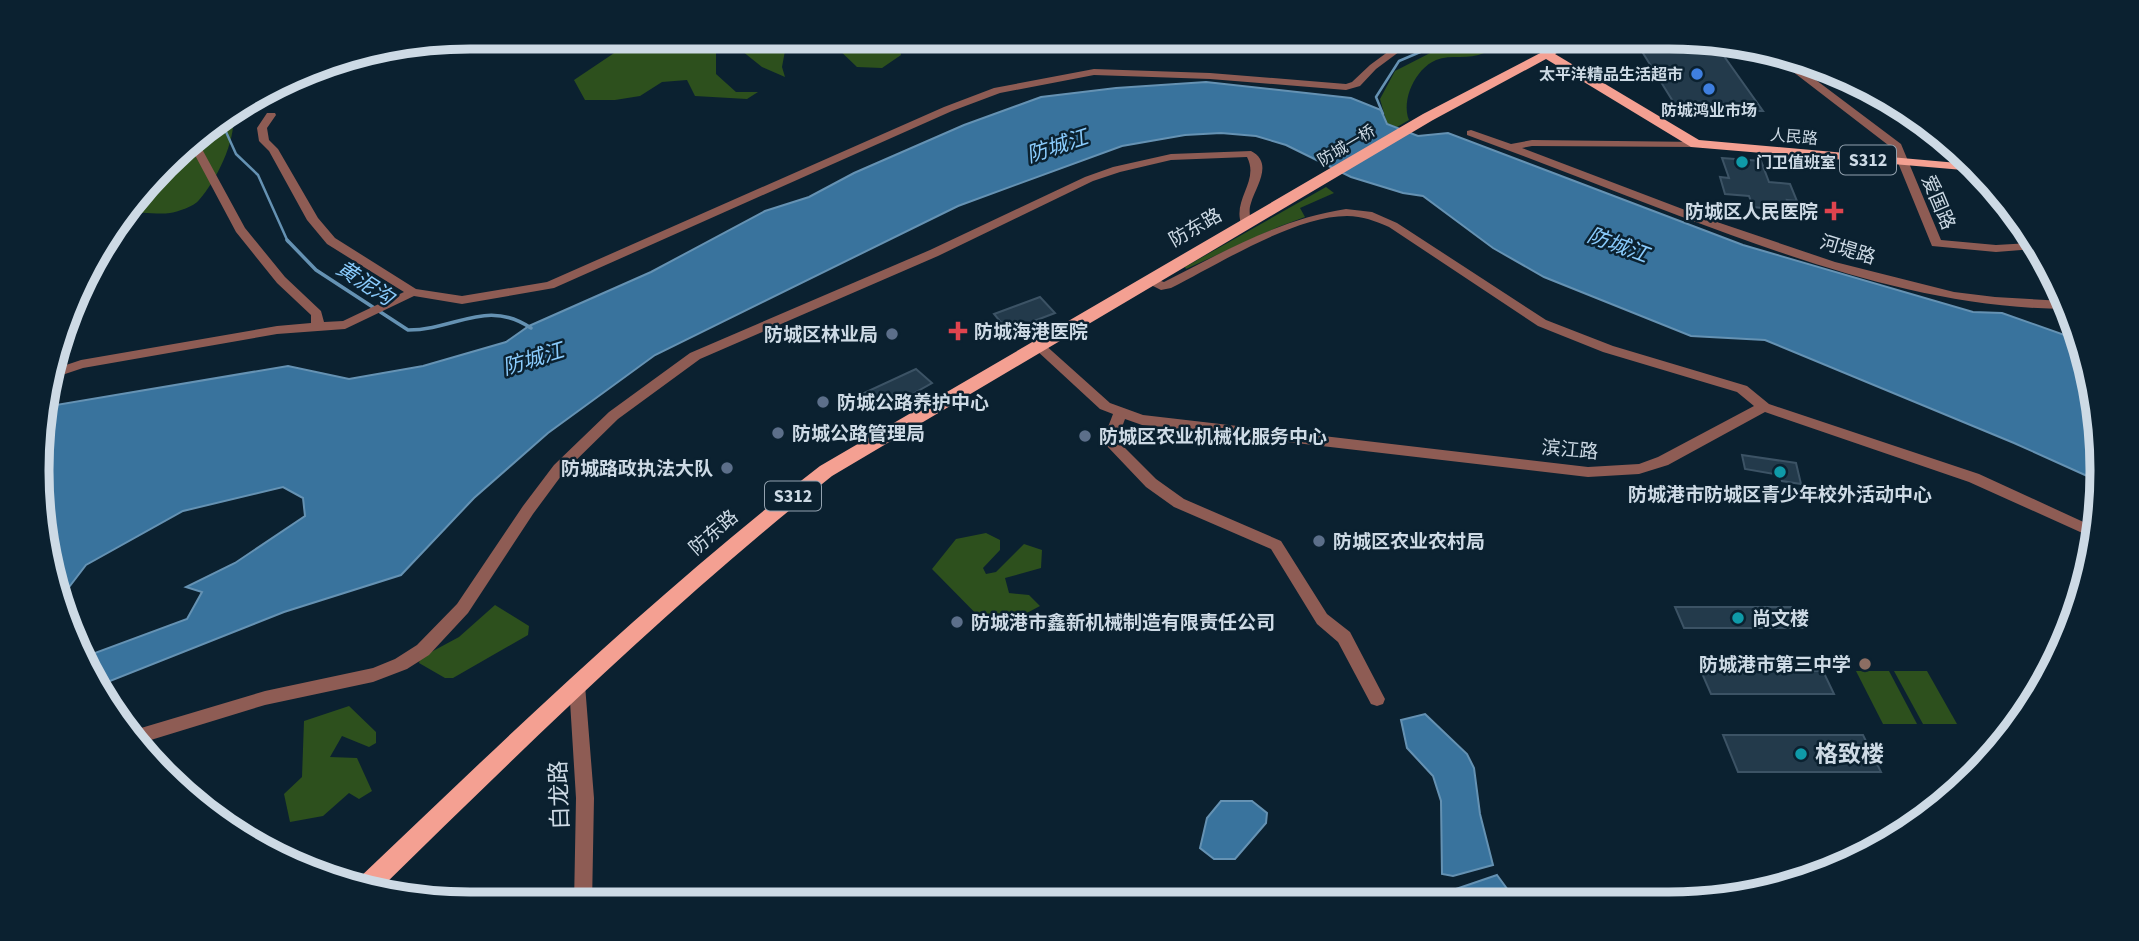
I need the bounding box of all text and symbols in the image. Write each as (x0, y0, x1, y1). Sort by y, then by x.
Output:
place label: 太平洋精品生活超市 (1539, 64, 1683, 86)
marker: 太平洋精品生活超市 (1689, 66, 1705, 82)
marker: 防城鸿业市场 (1701, 81, 1717, 97)
place label: 防城鸿业市场 (1661, 100, 1757, 122)
street label: 防城一桥 (1313, 120, 1380, 172)
water label: 防城江 (1022, 121, 1093, 170)
street label: 人民路 (1769, 124, 1819, 150)
road number: S312 (1840, 146, 1896, 174)
place label: 门卫值班室 (1756, 152, 1836, 174)
marker: 门卫值班室 (1734, 154, 1750, 170)
street label: 爱国路 (1914, 171, 1961, 234)
place label: 防城区人民医院 (1685, 199, 1818, 226)
marker: 防城区人民医院 (1824, 201, 1844, 221)
street label: 防东路 (1164, 202, 1227, 254)
water label: 防城江 (1583, 220, 1655, 271)
street label: 河堤路 (1816, 229, 1879, 272)
water label: 黄泥沟 (330, 253, 401, 314)
place label: 防城海港医院 (974, 319, 1088, 346)
marker: 防城海港医院 (948, 321, 968, 341)
place label: 防城区林业局 (764, 322, 878, 349)
marker: 防城区林业局 (884, 326, 900, 342)
water label: 防城江 (498, 335, 569, 383)
place label: 防城公路养护中心 (837, 390, 989, 417)
marker: 防城公路养护中心 (815, 394, 831, 410)
place label: 防城公路管理局 (792, 421, 925, 448)
place label: 防城区农业机械化服务中心 (1099, 424, 1327, 451)
marker: 防城公路管理局 (770, 425, 786, 441)
marker: 防城区农业机械化服务中心 (1077, 428, 1093, 444)
street label: 滨江路 (1540, 435, 1599, 466)
place label: 防城路政执法大队 (561, 456, 713, 483)
marker: 防城路政执法大队 (719, 460, 735, 476)
marker: 防城港市防城区青少年校外活动中心 (1772, 464, 1788, 480)
road number: S312 (765, 482, 821, 510)
place label: 防城港市防城区青少年校外活动中心 (1628, 482, 1932, 509)
street label: 防东路 (684, 504, 744, 562)
place label: 防城区农业农村局 (1333, 529, 1485, 556)
marker: 防城区农业农村局 (1311, 533, 1327, 549)
place label: 尚文楼 (1752, 606, 1809, 633)
place label: 防城港市鑫新机械制造有限责任公司 (971, 610, 1275, 637)
marker: 尚文楼 (1730, 610, 1746, 626)
marker: 防城港市鑫新机械制造有限责任公司 (949, 614, 965, 630)
place label: 防城港市第三中学 (1699, 652, 1851, 679)
marker: 防城港市第三中学 (1857, 656, 1873, 672)
place label: 格致楼 (1815, 738, 1884, 771)
marker: 格致楼 (1793, 746, 1809, 762)
street label: 白龙路 (542, 760, 577, 830)

